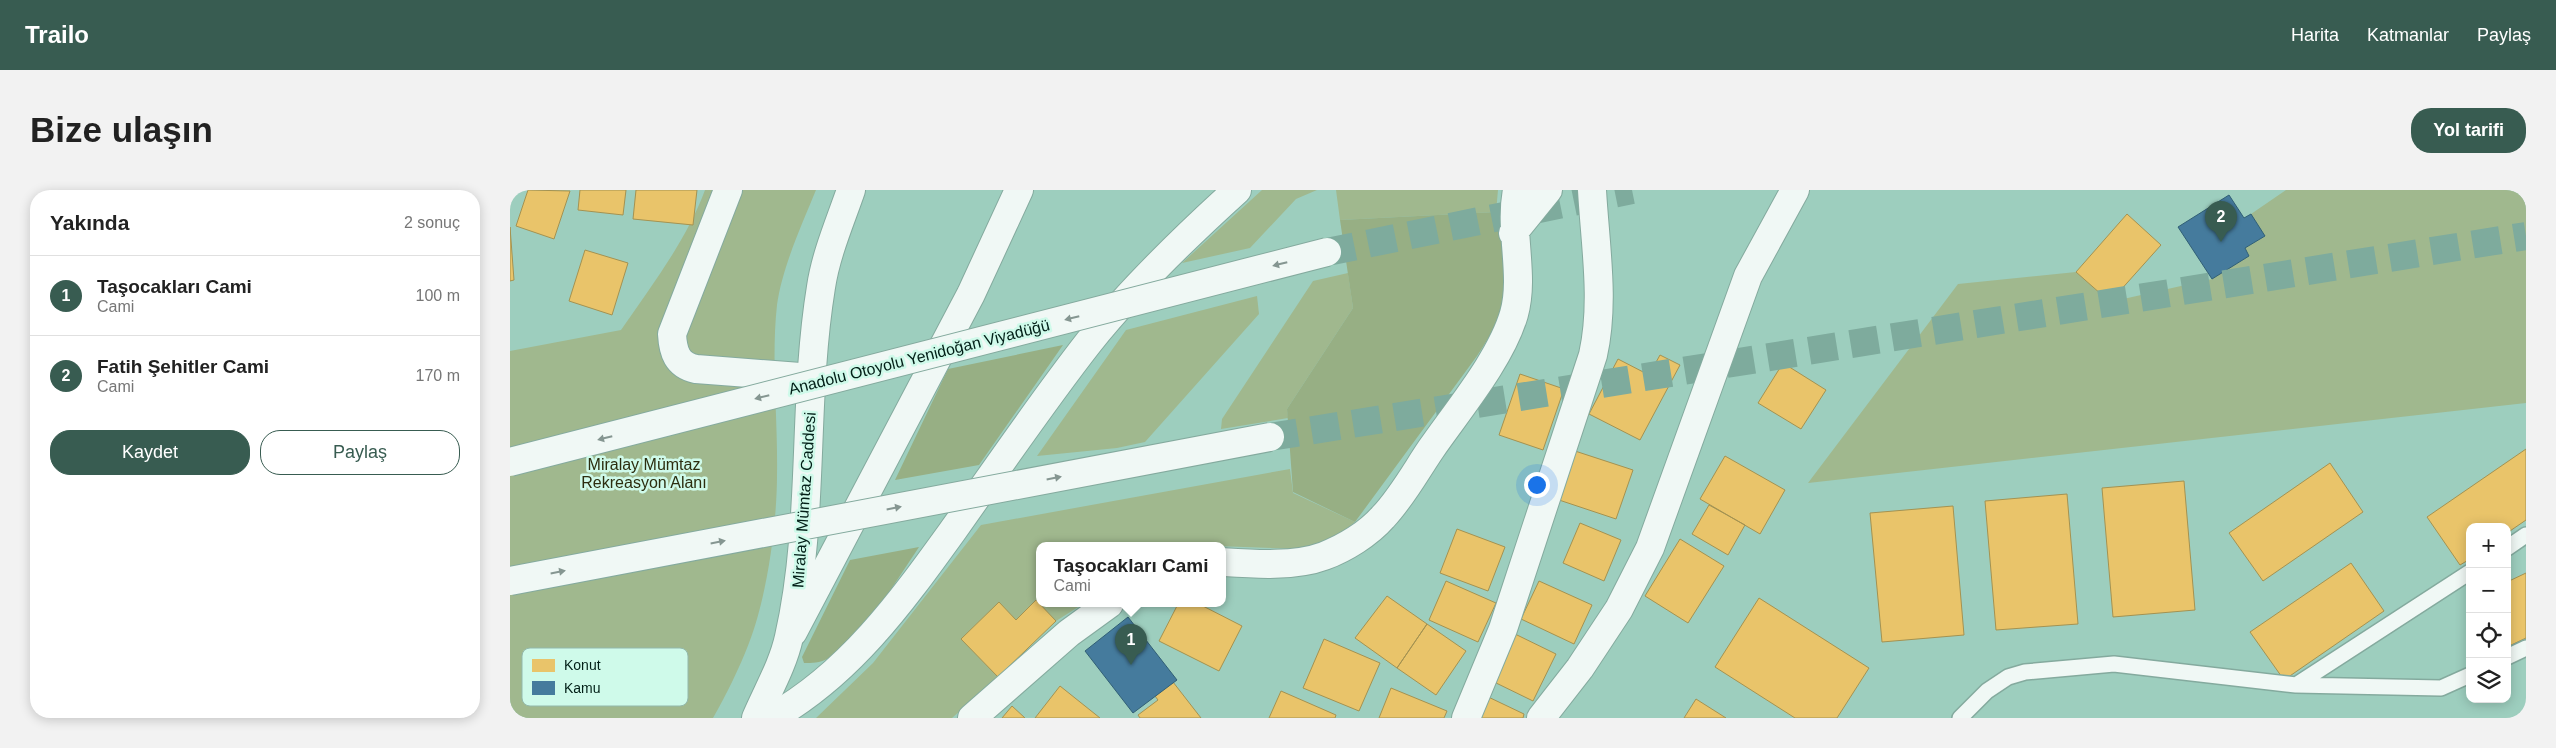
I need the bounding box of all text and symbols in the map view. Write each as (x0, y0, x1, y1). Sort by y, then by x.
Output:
text: Trailo (25, 21, 89, 48)
text: Harita (2291, 25, 2339, 45)
text: Katmanlar (2367, 25, 2449, 45)
text: Paylaş (2477, 25, 2531, 45)
button: Yol tarifi (2411, 108, 2526, 153)
text: Bize ulaşın (30, 110, 213, 149)
pin: 2 (2205, 201, 2237, 242)
text: Yakında (50, 211, 129, 234)
text: 2 sonuç (404, 214, 460, 231)
one-way arrow (1273, 260, 1288, 268)
text: Taşocakları Cami (97, 276, 252, 297)
text: 1 (62, 287, 70, 304)
text: 100 m (416, 287, 460, 304)
text: Cami (97, 298, 134, 315)
one-way arrow (1064, 314, 1079, 322)
street label: Anadolu Otoyolu Yenidoğan Viyadüğü (787, 316, 1051, 398)
text: Fatih Şehitler Cami (97, 356, 269, 377)
text: 2 (62, 367, 70, 384)
text: 170 m (416, 367, 460, 384)
text: Cami (97, 378, 134, 395)
one-way arrow (754, 394, 769, 402)
street label: Miralay Mümtaz Caddesi (789, 412, 819, 588)
button: Kaydet (50, 430, 250, 475)
button: Paylaş (260, 430, 460, 475)
one-way arrow (597, 434, 612, 442)
park label: Miralay Mümtaz Rekreasyon Alanı (581, 456, 707, 491)
your location (1524, 472, 1550, 498)
one-way arrow (1046, 473, 1062, 481)
one-way arrow (887, 504, 903, 512)
map controls (2466, 523, 2511, 703)
button: + (2466, 523, 2511, 568)
one-way arrow (710, 537, 726, 545)
popup (1036, 542, 1226, 607)
text: Taşocakları Cami (1054, 555, 1208, 576)
one-way arrow (550, 568, 566, 576)
button: − (2466, 568, 2511, 613)
text: Cami (1054, 577, 1091, 594)
button: locate (2466, 613, 2511, 658)
pin: 1 (1115, 624, 1147, 665)
legend (522, 648, 688, 706)
text: Konut (564, 657, 601, 673)
button: layers (2466, 658, 2511, 703)
text: Kamu (564, 680, 601, 696)

